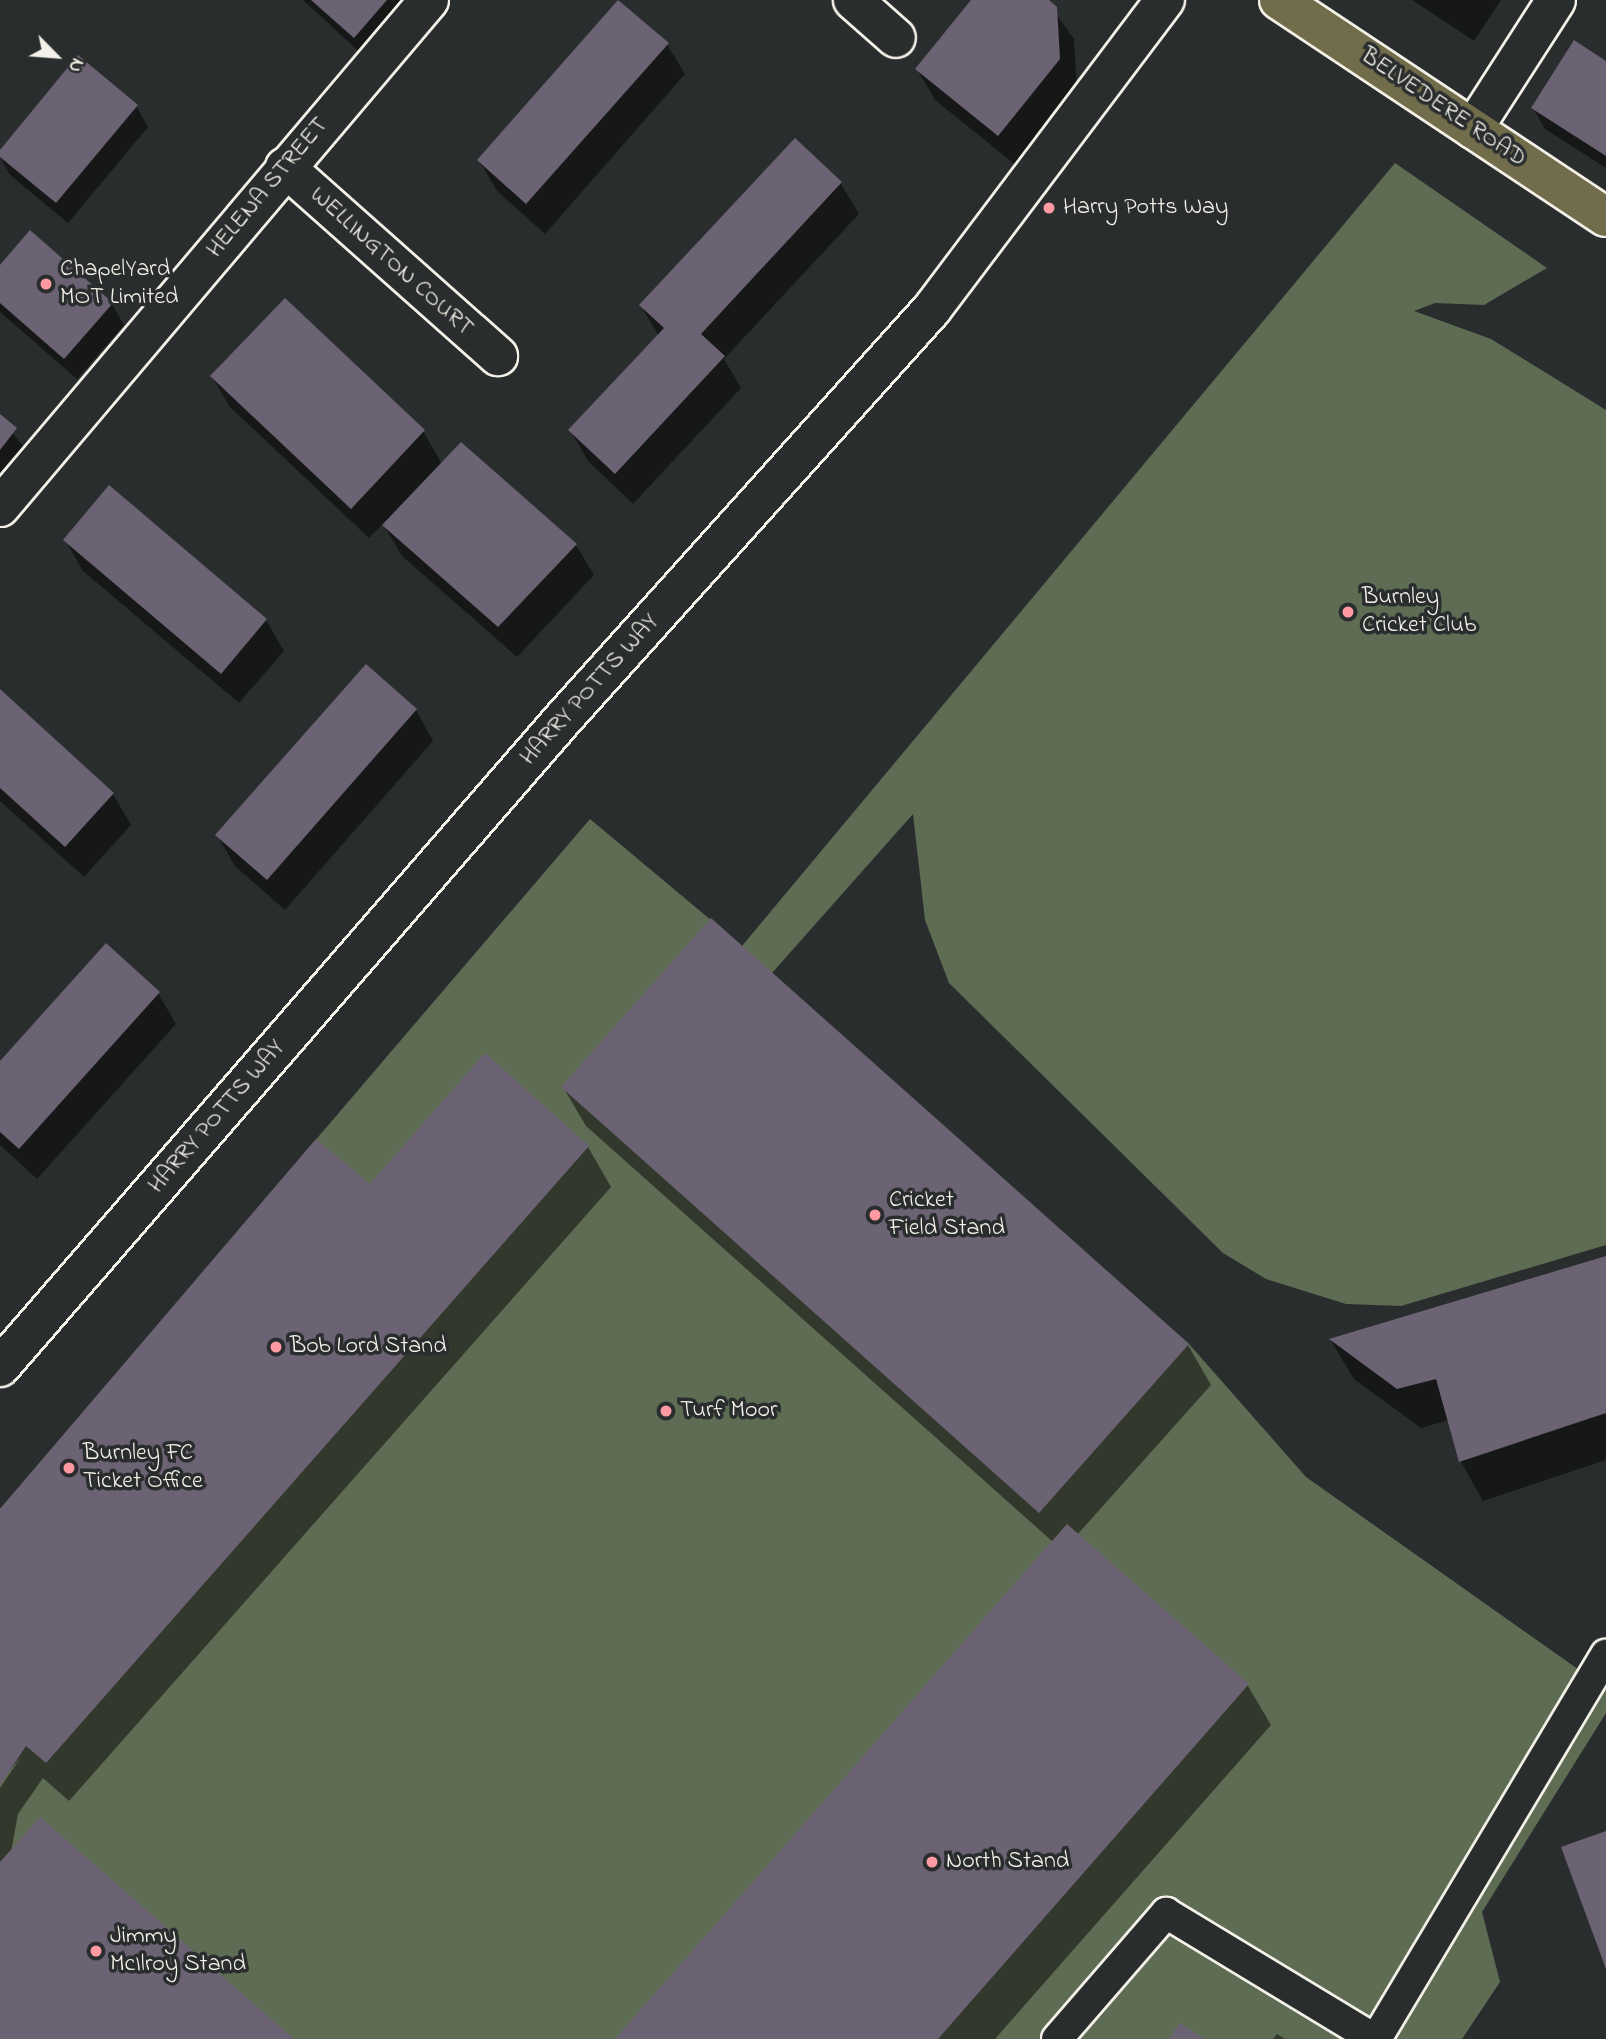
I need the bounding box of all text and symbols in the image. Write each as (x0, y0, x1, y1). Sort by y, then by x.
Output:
north arrow (21, 21, 91, 91)
street label: BELVEDERE ROAD (1355, 42, 1531, 174)
text: N (61, 54, 90, 77)
street label: HELENA STREET (201, 112, 335, 264)
street label: WELLINGTON COURT (303, 181, 479, 343)
place label: Harry Potts Way (1063, 194, 1228, 222)
marker: Harry Potts Way (1041, 200, 1057, 216)
place label: ChapelYard MOT Limited (60, 256, 179, 312)
marker: ChapelYard MOT Limited (38, 276, 54, 292)
place label: Burnley Cricket Club (1362, 584, 1476, 640)
marker: Burnley Cricket Club (1340, 604, 1356, 620)
street label: HARRY POTTS WAY (514, 608, 666, 772)
street label: HARRY POTTS WAY (143, 1034, 291, 1200)
place label: Cricket Field Stand (889, 1187, 1005, 1243)
marker: Cricket Field Stand (867, 1207, 883, 1223)
place label: Bob Lord Stand (290, 1333, 447, 1361)
marker: Bob Lord Stand (268, 1339, 284, 1355)
place label: Turf Moor (680, 1397, 778, 1425)
marker: Turf Moor (658, 1403, 674, 1419)
place label: Burnley FC Ticket Office (83, 1440, 203, 1496)
marker: Burnley FC Ticket Office (61, 1460, 77, 1476)
place label: North Stand (946, 1848, 1069, 1876)
marker: North Stand (924, 1854, 940, 1870)
place label: Jimmy McIlroy Stand (110, 1923, 246, 1979)
marker: Jimmy McIlroy Stand (88, 1943, 104, 1959)

